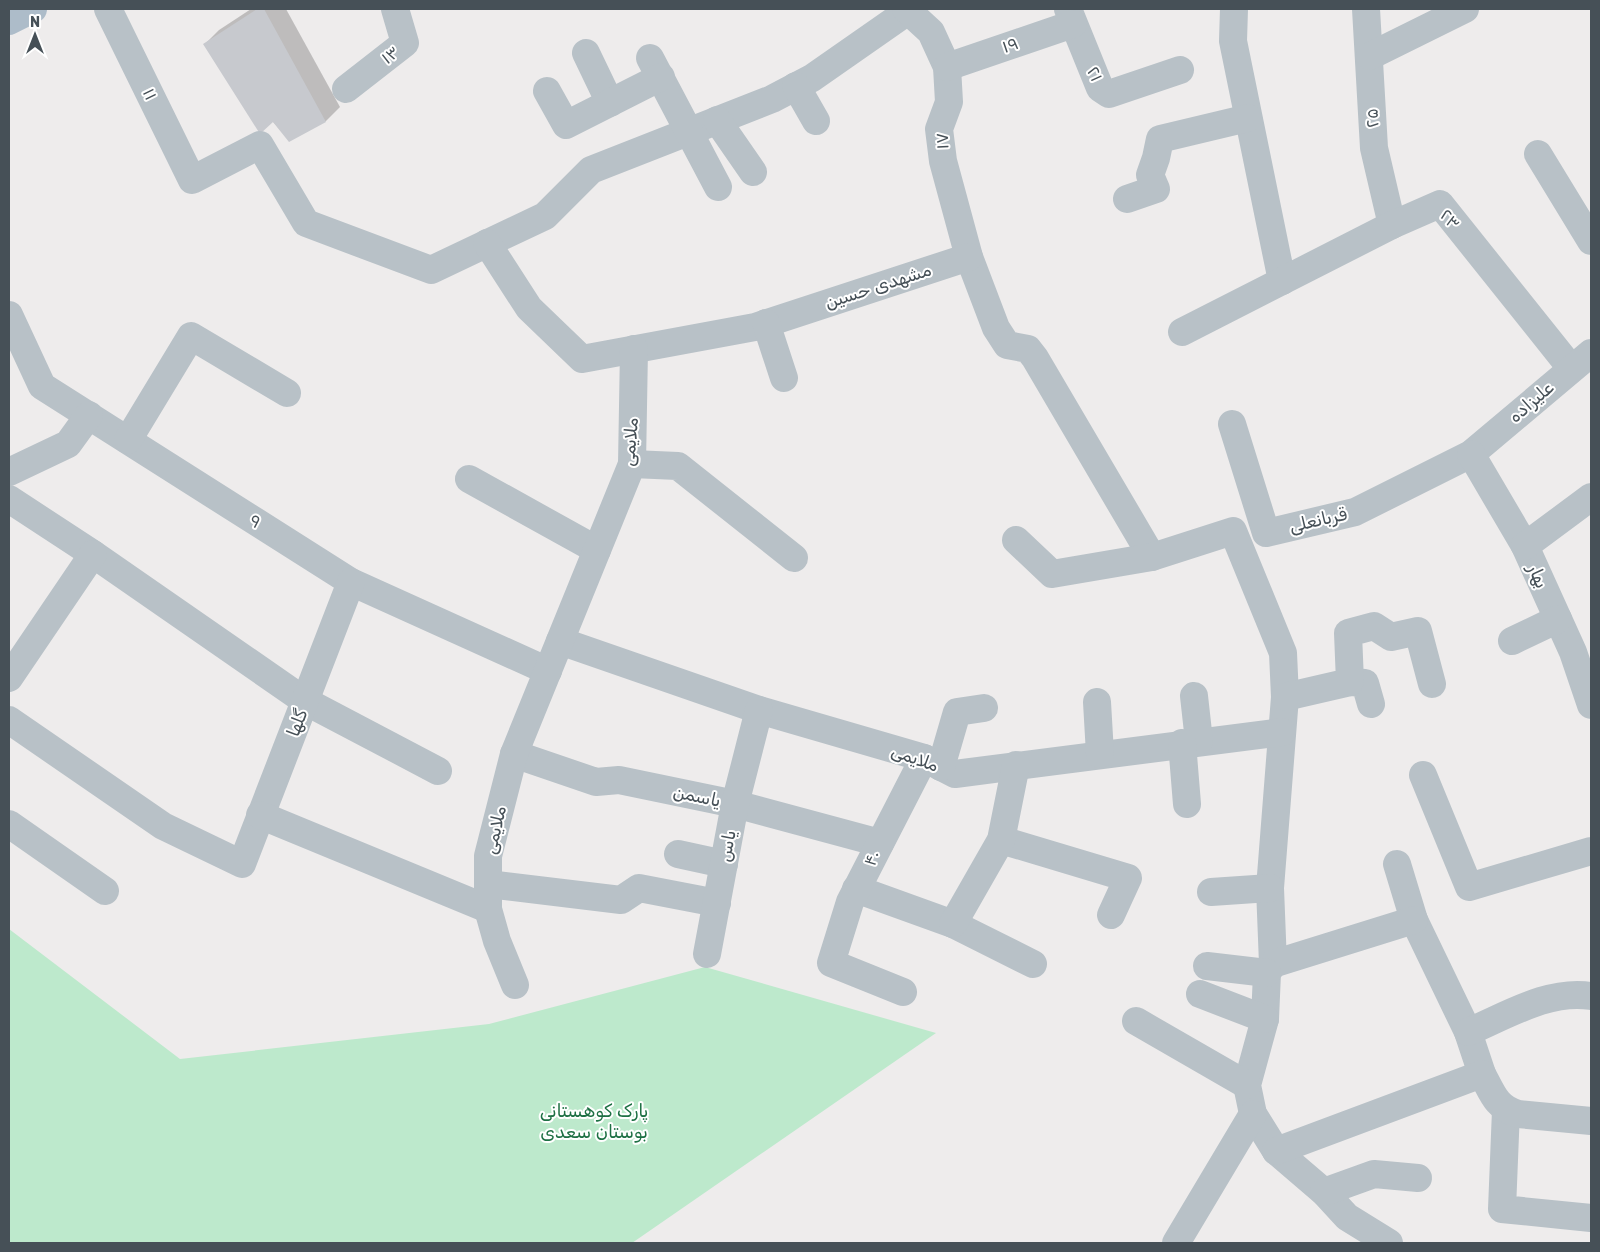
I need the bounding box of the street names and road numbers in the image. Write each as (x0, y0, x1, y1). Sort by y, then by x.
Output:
street label: ۱۹ (999, 32, 1021, 58)
street label: ۱۳ (376, 41, 404, 69)
street label: ۲۱ (1082, 63, 1108, 85)
street label: ۱۱ (138, 84, 162, 104)
street label: ۲۵ (1360, 107, 1384, 129)
street label: ۱۷ (931, 132, 953, 150)
street label: ۲۳ (1435, 204, 1465, 234)
street label: مشهدی حسین (822, 258, 934, 314)
street label: علیزاده (1504, 376, 1558, 428)
street label: ملایمی (617, 417, 643, 467)
street label: قربانعلی (1287, 503, 1349, 537)
street label: ۹ (245, 509, 265, 533)
street label: بهار (1523, 559, 1553, 592)
street label: گلها (282, 706, 312, 740)
street label: ملایمی (888, 739, 942, 777)
street label: یاسمن (671, 780, 723, 812)
street label: ملایمی (479, 804, 511, 856)
street label: یاس (713, 828, 741, 864)
street label: ۴۰ (859, 846, 885, 870)

